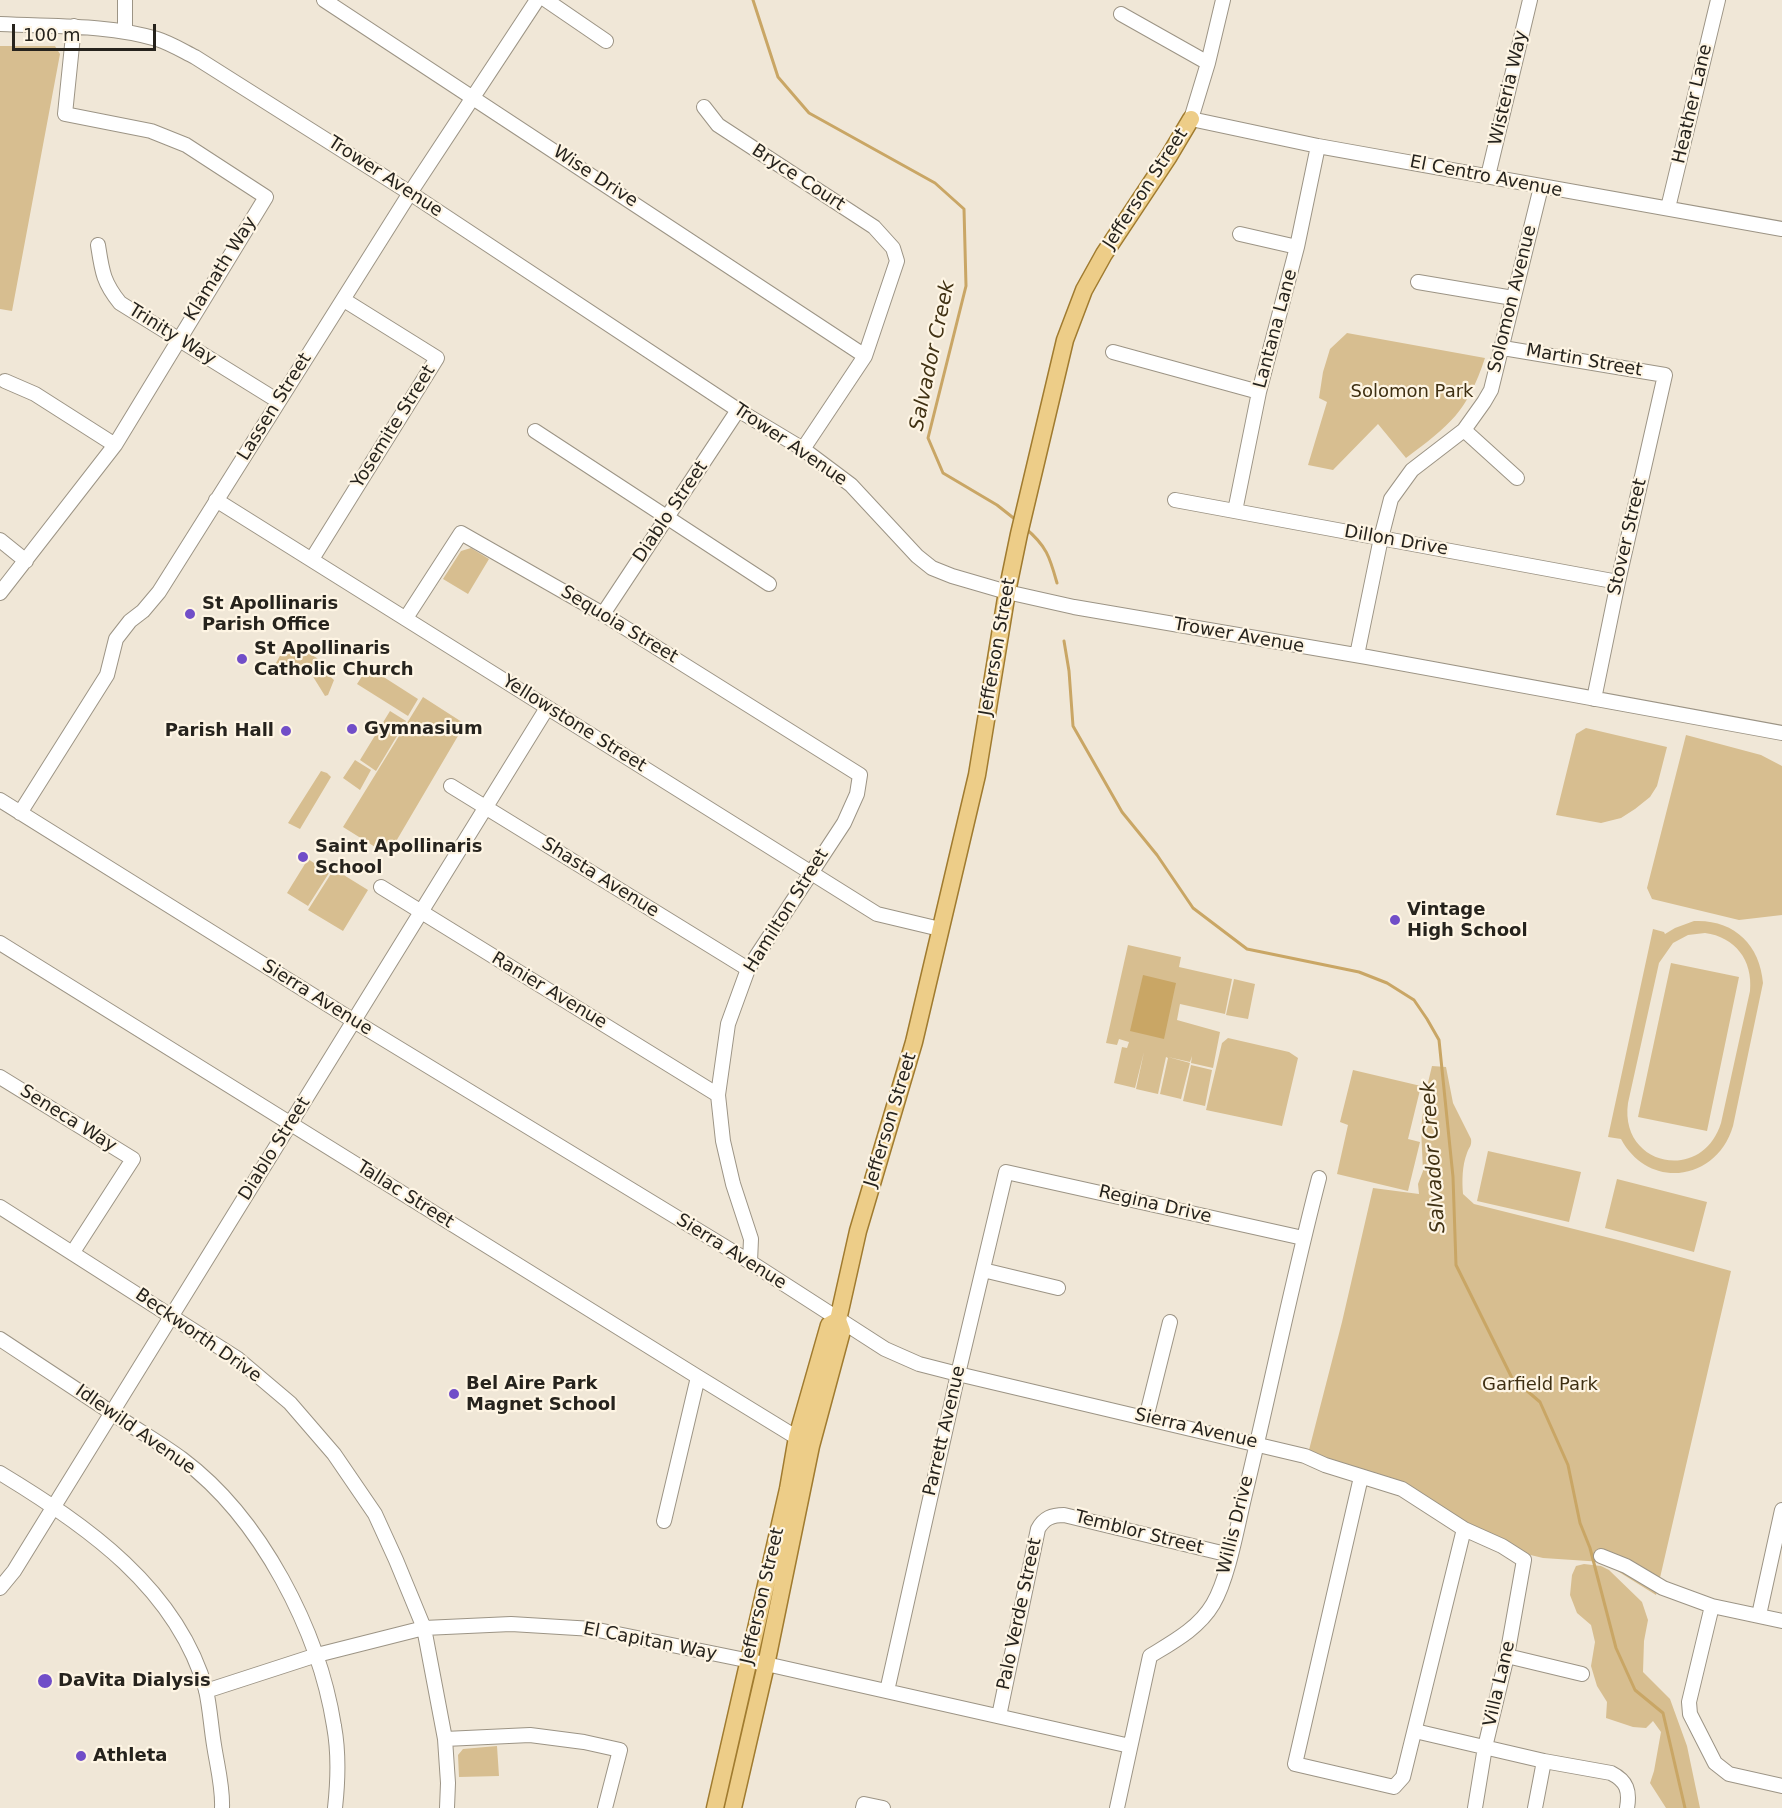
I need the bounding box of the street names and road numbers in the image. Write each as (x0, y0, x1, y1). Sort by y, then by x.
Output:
street label: Wisteria Way (1485, 28, 1533, 148)
street label: Heather Lane (1669, 42, 1717, 166)
street label: Jefferson Street (1099, 125, 1193, 253)
street label: Trower Avenue (324, 132, 446, 222)
street label: Bryce Court (747, 140, 849, 216)
street label: Wise Drive (549, 142, 641, 212)
street label: El Centro Avenue (1408, 152, 1564, 202)
street label: Klamath Way (180, 213, 262, 325)
street label: Solomon Avenue (1484, 223, 1542, 375)
street label: Lantana Lane (1250, 267, 1302, 391)
street label: Trinity Way (124, 300, 220, 370)
street label: Martin Street (1524, 340, 1644, 382)
street label: Lassen Street (233, 349, 317, 465)
street label: Yosemite Street (347, 361, 441, 493)
street label: Trower Avenue (729, 399, 851, 491)
street label: Diablo Street (629, 457, 713, 567)
street label: Stover Street (1604, 477, 1652, 597)
street label: Dillon Drive (1342, 521, 1450, 561)
street label: Jefferson Street (975, 576, 1021, 718)
street label: Sequoia Street (557, 582, 681, 668)
street label: Trower Avenue (1172, 614, 1306, 658)
street label: Yellowstone Street (498, 671, 650, 777)
street label: Shasta Avenue (537, 833, 663, 923)
street label: Hamilton Street (740, 845, 834, 977)
street label: Ranier Avenue (487, 948, 611, 1034)
street label: Sierra Avenue (258, 956, 376, 1040)
street label: Jefferson Street (860, 1050, 922, 1190)
street label: Seneca Way (16, 1081, 120, 1157)
street label: Diablo Street (235, 1093, 315, 1205)
street label: Tallac Street (352, 1157, 458, 1233)
street label: Regina Drive (1096, 1182, 1214, 1228)
street label: Sierra Avenue (672, 1210, 790, 1294)
street label: Beckworth Drive (131, 1284, 265, 1388)
street label: Parrett Avenue (920, 1364, 970, 1498)
street label: Idlewild Avenue (71, 1381, 199, 1479)
street label: Sierra Avenue (1132, 1404, 1260, 1454)
street label: Willis Drive (1213, 1474, 1259, 1576)
street label: Temblor Street (1072, 1507, 1206, 1559)
street label: Jefferson Street (737, 1526, 789, 1666)
street label: Palo Verde Street (993, 1536, 1047, 1692)
street label: El Capitan Way (581, 1618, 719, 1666)
street label: Villa Lane (1480, 1639, 1520, 1729)

